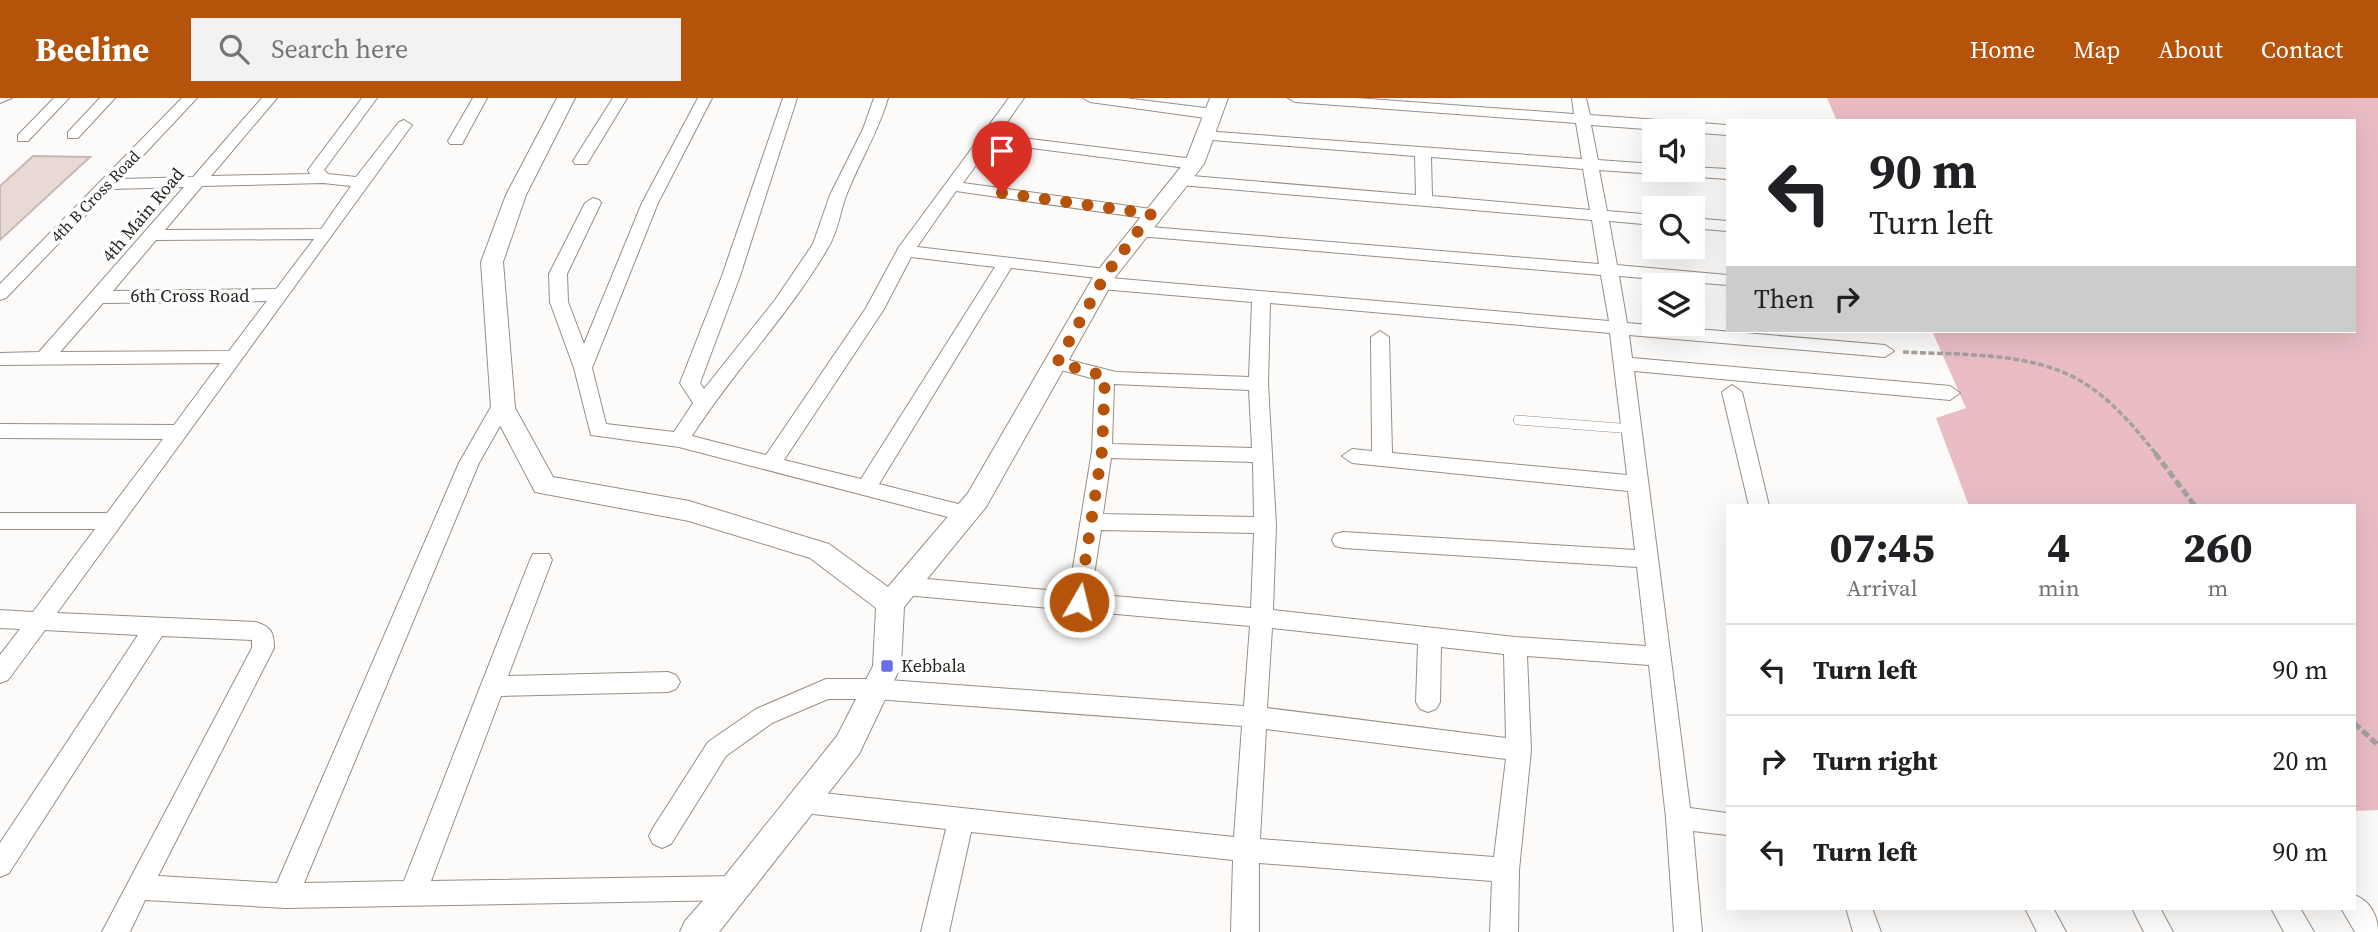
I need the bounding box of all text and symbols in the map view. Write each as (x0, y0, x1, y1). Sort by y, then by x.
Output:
search box (191, 18, 681, 81)
text: Beeline (35, 27, 149, 72)
icon: search (215, 30, 253, 68)
text: Search here (271, 31, 408, 67)
text: Home (1970, 33, 2035, 66)
text: Map (2073, 33, 2120, 66)
text: About (2158, 33, 2223, 66)
text: Contact (2261, 33, 2343, 66)
map controls (1642, 119, 1705, 336)
button: sound (1642, 119, 1705, 182)
pin (972, 121, 1032, 193)
icon: arrive (983, 132, 1021, 170)
text: 90 m (1869, 137, 1977, 204)
street label: 4th B Cross Road (46, 145, 144, 247)
icon: left (1754, 147, 1845, 238)
street label: 4th Main Road (96, 162, 190, 267)
button: search (1642, 196, 1705, 259)
text: Turn left (1869, 201, 1993, 245)
button: layers (1642, 273, 1705, 336)
icon: right (1828, 280, 1866, 318)
text: Then (1754, 281, 1814, 317)
street label: 6th Cross Road (130, 283, 250, 308)
text: 07:45 (1829, 518, 1935, 576)
text: 4 (2047, 518, 2070, 576)
text: 260 (2183, 518, 2253, 576)
position arrow (1042, 565, 1116, 639)
text: Arrival (1847, 572, 1918, 604)
text: min (2038, 572, 2080, 604)
text: m (2207, 572, 2228, 604)
icon: left (1754, 651, 1792, 689)
text: Turn left (1813, 652, 1917, 688)
text: 90 m (2273, 652, 2328, 688)
place label: Kebbala (901, 653, 967, 678)
marker: Kebbala (879, 658, 895, 674)
icon: right (1754, 742, 1792, 780)
text: Turn right (1813, 743, 1937, 779)
text: 20 m (2273, 743, 2328, 779)
icon: left (1754, 833, 1792, 871)
text: Turn left (1813, 834, 1917, 870)
text: 90 m (2273, 834, 2328, 870)

